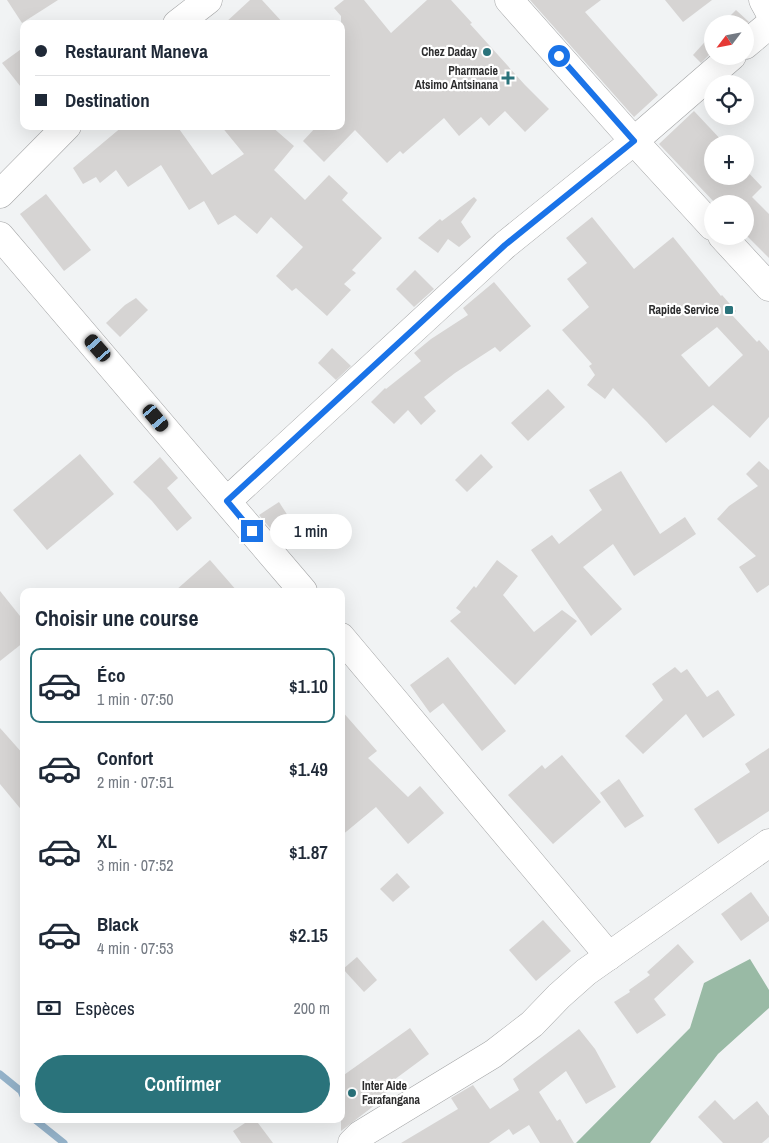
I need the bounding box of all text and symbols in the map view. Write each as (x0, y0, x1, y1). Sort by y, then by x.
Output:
north arrow (704, 15, 754, 65)
map controls (704, 15, 754, 245)
text: Restaurant Maneva (65, 38, 208, 64)
place label: Chez Daday (421, 44, 478, 60)
route start (548, 45, 570, 67)
marker: Chez Daday (481, 46, 493, 58)
place label: Pharmacie Atsimo Antsinana (415, 63, 499, 93)
marker: Pharmacie Atsimo Antsinana (502, 72, 514, 84)
button: locate (704, 75, 754, 125)
text: Destination (65, 87, 150, 113)
button: + (704, 135, 754, 185)
button: − (704, 195, 754, 245)
place label: Rapide Service (648, 302, 720, 318)
marker: Rapide Service (723, 304, 735, 316)
car (82, 332, 113, 364)
car (140, 402, 171, 434)
callout: 1 min (270, 514, 352, 548)
route end (241, 520, 263, 542)
text: 1 min (294, 520, 328, 542)
text: Choisir une course (35, 603, 198, 633)
text: Éco (97, 662, 126, 688)
icon: car (37, 663, 82, 708)
text: $1.10 (289, 673, 328, 699)
text: 1 min · 07:50 (97, 688, 174, 710)
text: Confort (97, 745, 153, 771)
icon: car (37, 746, 82, 791)
text: $1.49 (289, 756, 328, 782)
text: 2 min · 07:51 (97, 771, 174, 793)
text: XL (97, 828, 117, 854)
icon: car (37, 829, 82, 874)
text: $1.87 (289, 839, 328, 865)
text: 3 min · 07:52 (97, 854, 174, 876)
text: Black (97, 911, 139, 937)
icon: car (37, 912, 82, 957)
text: $2.15 (289, 922, 328, 948)
text: 4 min · 07:53 (97, 937, 174, 959)
icon: cash (35, 994, 63, 1022)
text: Espèces (75, 995, 135, 1021)
text: 200 m (294, 997, 330, 1019)
button: Confirmer (35, 1055, 330, 1113)
place label: Inter Aide Farafangana (362, 1078, 421, 1108)
marker: Inter Aide Farafangana (346, 1087, 358, 1099)

